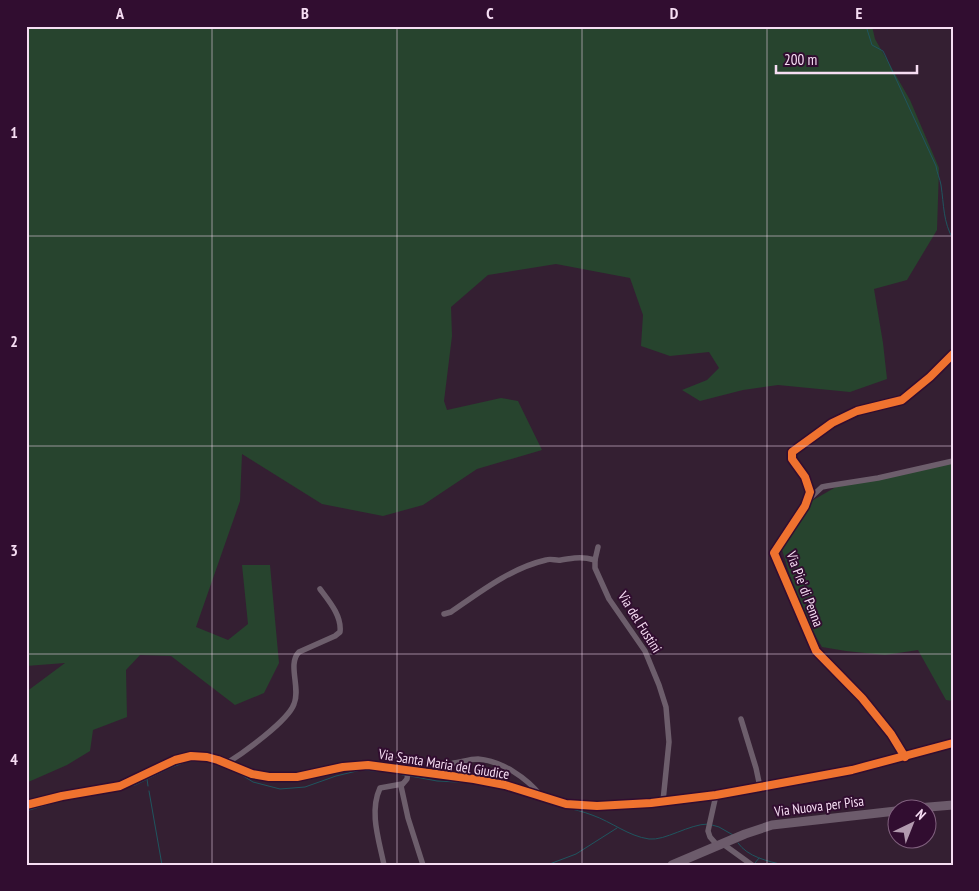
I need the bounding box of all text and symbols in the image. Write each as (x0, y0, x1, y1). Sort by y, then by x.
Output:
text: A (115, 3, 125, 23)
text: B (301, 3, 309, 23)
text: C (486, 3, 494, 23)
text: D (670, 3, 679, 23)
text: E (856, 3, 863, 23)
scale bar (776, 42, 918, 74)
text: 200 m (784, 50, 817, 69)
text: 1 (10, 122, 18, 142)
text: 2 (10, 331, 18, 351)
text: 3 (10, 540, 18, 560)
street label: Via Pie' di Penna (782, 548, 828, 629)
street label: Via del Fustini (614, 587, 666, 656)
street label: Via Santa Maria del Giudice (376, 745, 511, 783)
text: 4 (10, 749, 18, 769)
street label: Via Nuova per Pisa (772, 792, 865, 821)
north arrow (886, 798, 936, 848)
text: N (912, 805, 930, 824)

